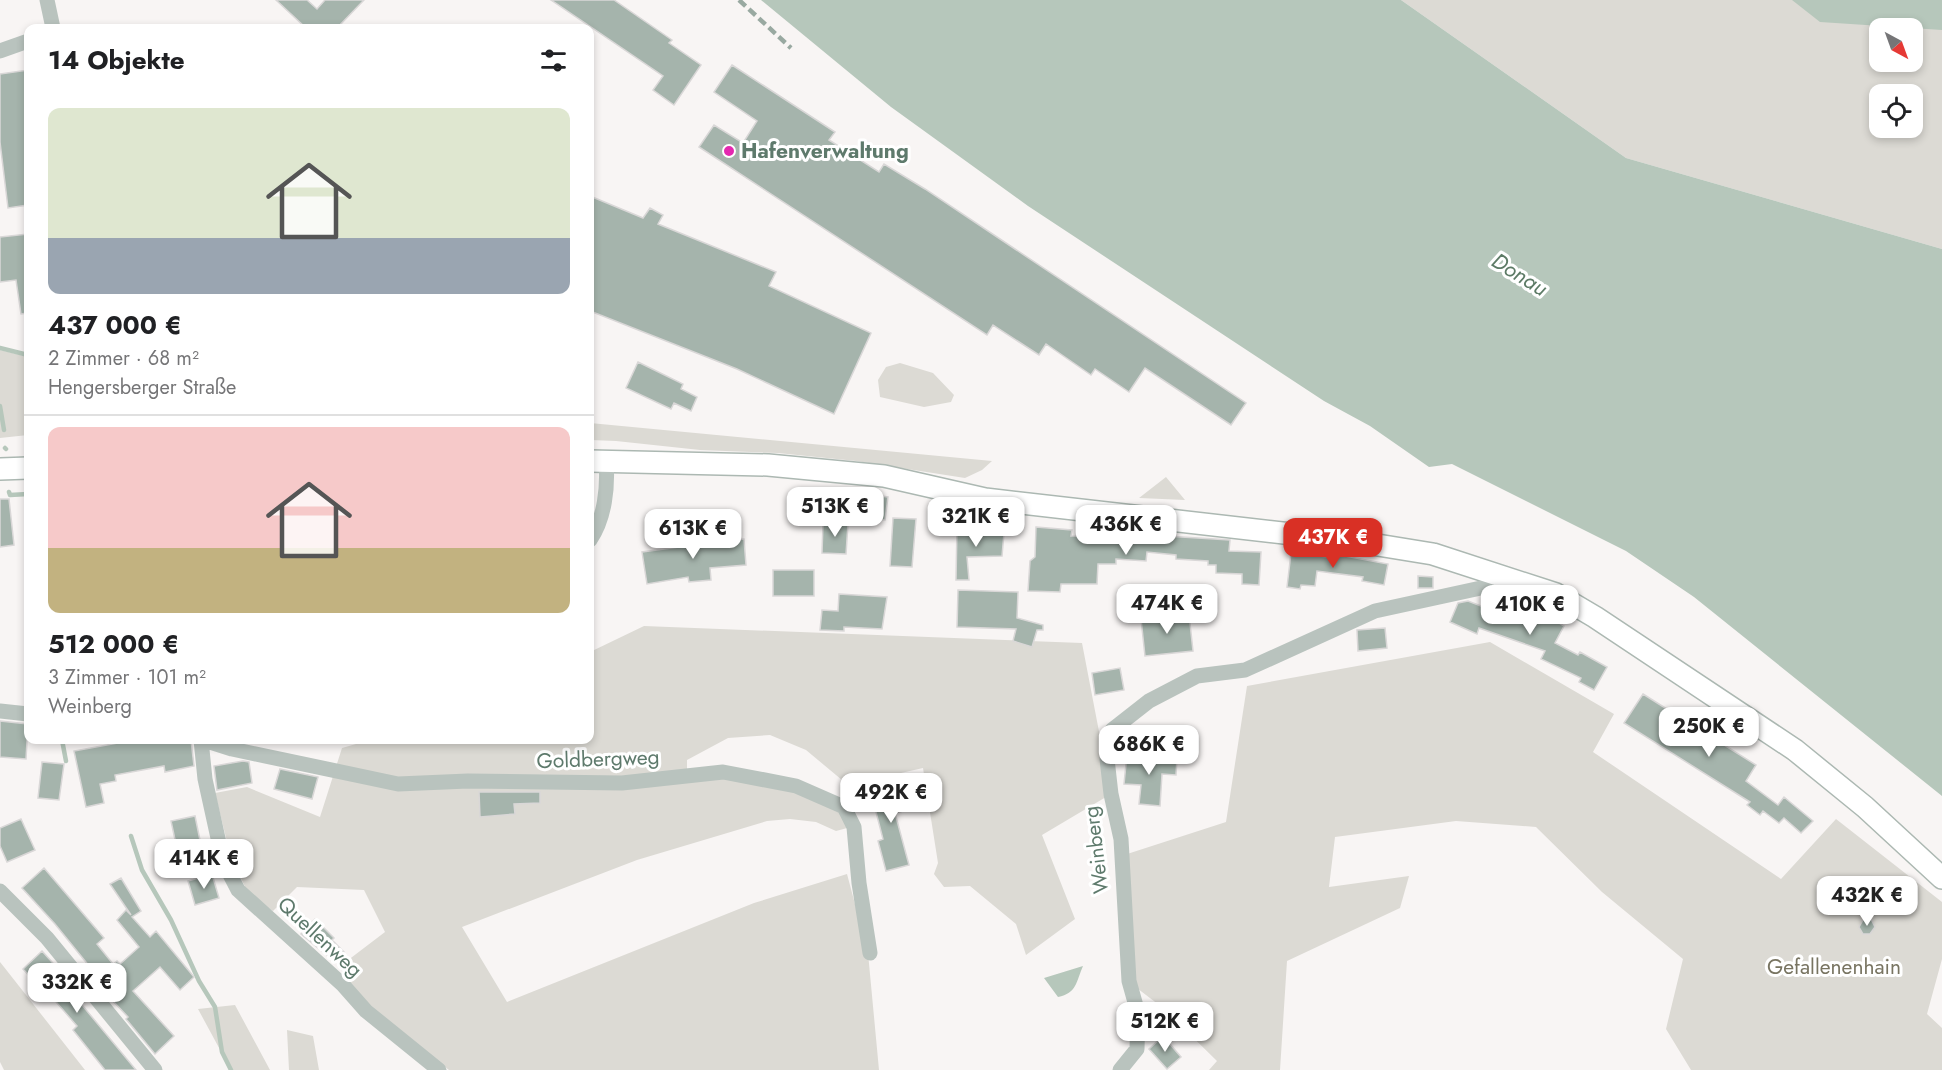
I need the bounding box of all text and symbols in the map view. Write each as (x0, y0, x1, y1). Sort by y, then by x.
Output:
north arrow (1869, 18, 1923, 72)
map controls (1869, 18, 1923, 138)
text: 14 Objekte (48, 41, 185, 79)
icon: filters (537, 44, 570, 77)
button: locate (1869, 84, 1923, 138)
place label: Hafenverwaltung (741, 136, 909, 166)
marker: Hafenverwaltung (722, 144, 736, 158)
icon: home (255, 147, 363, 255)
water label: Donau (1486, 244, 1554, 304)
text: 437 000 € (48, 306, 182, 344)
text: 2 Zimmer · 68 m² (48, 344, 199, 373)
text: Hengersberger Straße (48, 373, 236, 402)
icon: home (255, 466, 363, 574)
pin: 513K € (786, 487, 884, 538)
text: 513K € (801, 492, 869, 521)
pin: 321K € (927, 497, 1025, 548)
text: 321K € (942, 502, 1010, 531)
pin: 436K € (1077, 505, 1175, 556)
pin: 613K € (644, 509, 742, 560)
text: 436K € (1090, 510, 1162, 539)
text: 613K € (658, 514, 728, 543)
pin: 437K € (1284, 518, 1382, 569)
text: 437K € (1297, 523, 1369, 552)
pin: 474K € (1118, 584, 1216, 635)
pin: 410K € (1481, 585, 1579, 636)
text: 474K € (1130, 589, 1204, 618)
text: 410K € (1495, 590, 1565, 619)
text: 512 000 € (48, 625, 179, 663)
text: 3 Zimmer · 101 m² (48, 663, 206, 692)
text: Weinberg (48, 692, 132, 721)
pin: 250K € (1660, 707, 1758, 758)
text: 250K € (1673, 712, 1745, 741)
pin: 686K € (1100, 725, 1198, 776)
text: 686K € (1113, 730, 1185, 759)
street label: Goldbergweg (536, 742, 660, 776)
pin: 492K € (842, 773, 940, 824)
text: 492K € (854, 778, 928, 807)
street label: Weinberg (1076, 804, 1116, 896)
pin: 414K € (155, 839, 253, 890)
text: 414K € (168, 844, 240, 873)
pin: 432K € (1818, 876, 1916, 927)
text: 432K € (1831, 881, 1903, 910)
street label: Quellenweg (271, 890, 369, 984)
park label: Gefallenenhain (1767, 952, 1901, 982)
pin: 332K € (28, 963, 126, 1014)
text: 332K € (41, 968, 113, 997)
pin: 512K € (1116, 1002, 1214, 1053)
text: 512K € (1130, 1007, 1200, 1036)

